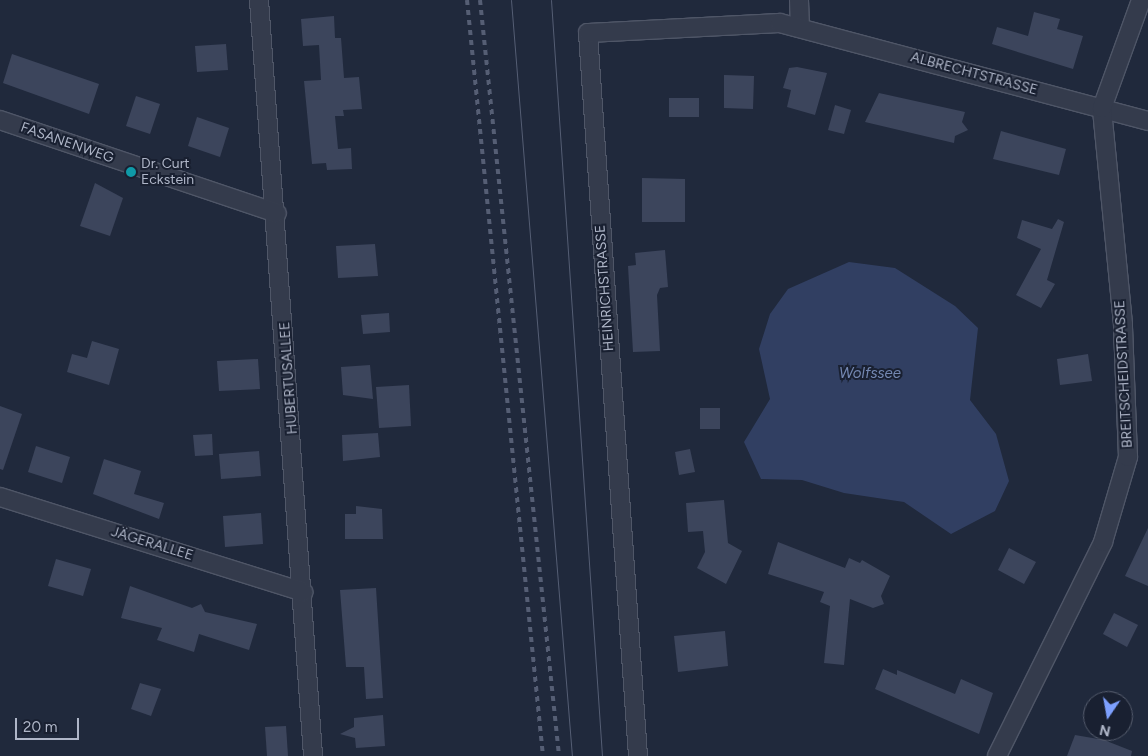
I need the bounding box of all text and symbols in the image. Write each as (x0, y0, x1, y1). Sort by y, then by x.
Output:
street label: ALBRECHTSTRASSE (909, 49, 1039, 99)
street label: FASANENWEG (18, 119, 116, 167)
place label: Dr. Curt Eckstein (141, 156, 194, 188)
marker: Dr. Curt Eckstein (125, 166, 137, 178)
street label: HEINRICHSTRASSE (592, 224, 618, 352)
street label: BREITSCHEIDSTRASSE (1112, 300, 1136, 448)
street label: HUBERTUSALLEE (277, 321, 301, 435)
water label: Wolfssee (839, 365, 901, 383)
street label: JÄGERALLEE (109, 524, 195, 564)
north arrow (1083, 691, 1133, 741)
scale bar (18, 708, 81, 740)
text: 20 m (23, 718, 57, 736)
text: N (1098, 721, 1112, 740)

